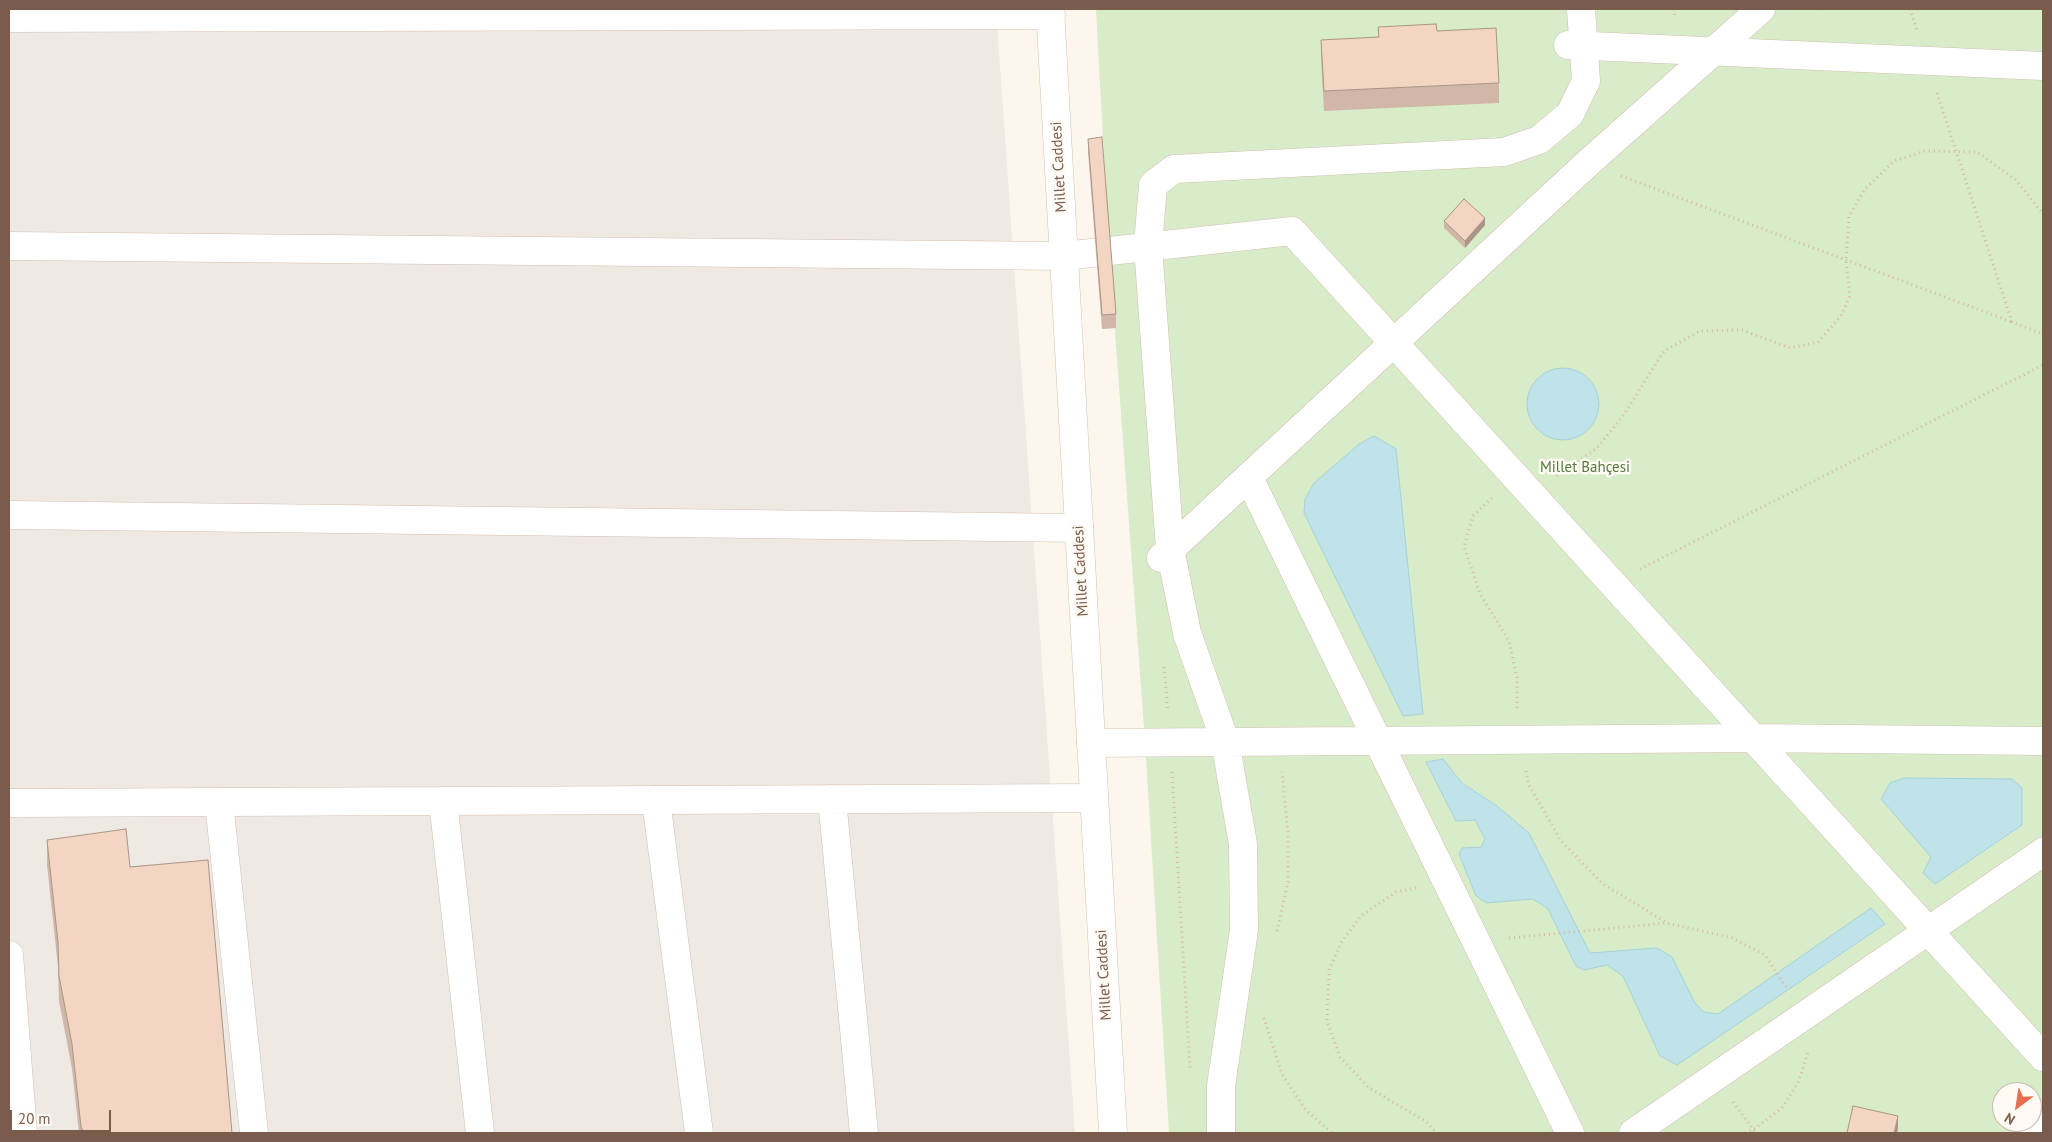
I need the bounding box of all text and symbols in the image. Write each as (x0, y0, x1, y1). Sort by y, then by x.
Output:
street label: Millet Caddesi (1048, 121, 1070, 213)
park label: Millet Bahçesi (1540, 459, 1630, 477)
street label: Millet Caddesi (1070, 525, 1092, 617)
street label: Millet Caddesi (1093, 929, 1115, 1021)
north arrow (1992, 1082, 2042, 1132)
scale bar (12, 1100, 114, 1132)
text: 20 m (18, 1109, 51, 1128)
text: N (2001, 1109, 2018, 1129)

